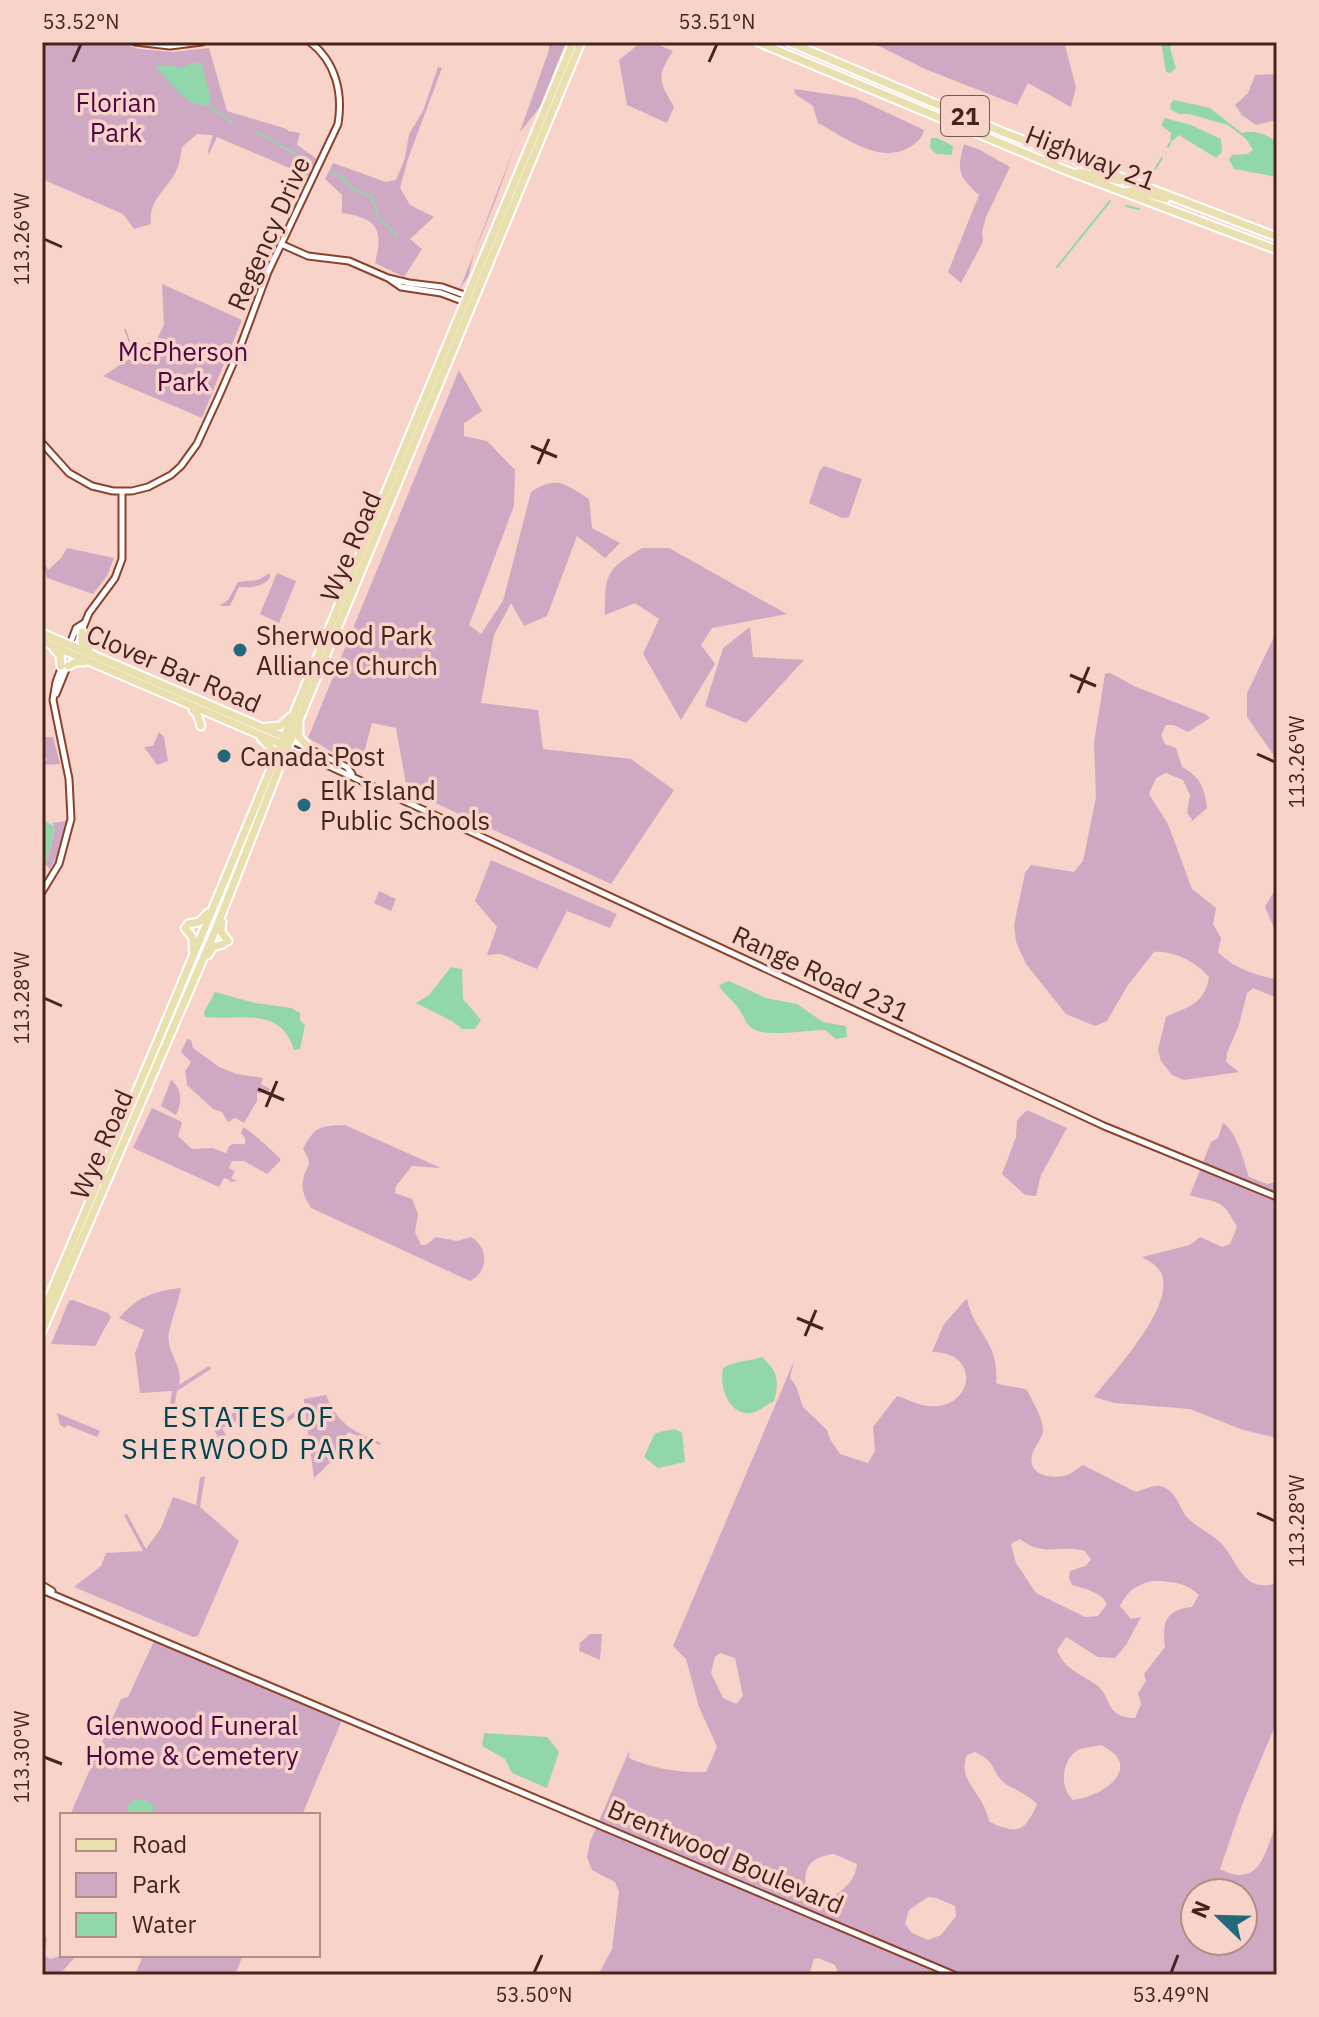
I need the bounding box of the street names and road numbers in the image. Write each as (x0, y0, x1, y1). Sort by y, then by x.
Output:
road number: 21 (941, 96, 989, 136)
street label: Highway 21 (1021, 117, 1161, 197)
street label: Regency Drive (219, 150, 317, 316)
street label: Wye Road (312, 486, 388, 606)
street label: Clover Bar Road (82, 616, 266, 720)
street label: Range Road 231 (727, 917, 915, 1029)
street label: Wye Road (62, 1084, 140, 1204)
street label: Brentwood Boulevard (603, 1791, 849, 1921)

